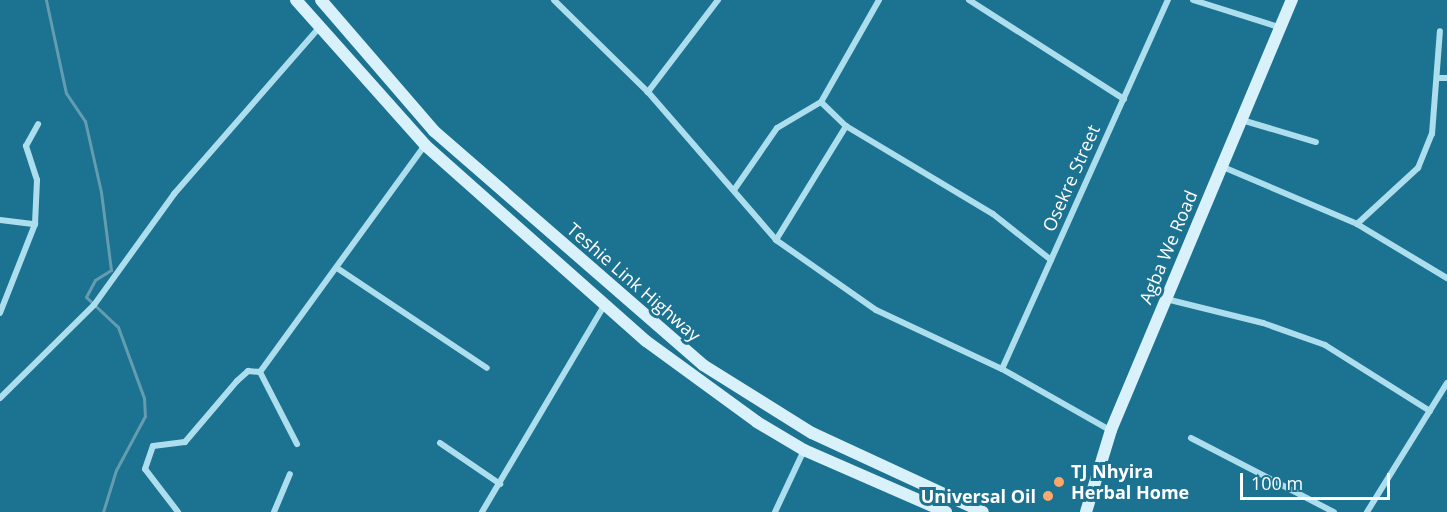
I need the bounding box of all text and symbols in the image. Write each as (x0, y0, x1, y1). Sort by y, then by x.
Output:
street label: Osekre Street (1038, 121, 1104, 235)
street label: Agba We Road (1134, 187, 1202, 307)
street label: Teshie Link Highway (563, 218, 705, 346)
place label: TJ Nhyira Herbal Home (1071, 461, 1189, 504)
scale bar (1243, 461, 1393, 499)
text: 100 m (1251, 471, 1303, 495)
marker: TJ Nhyira Herbal Home (1052, 475, 1066, 489)
place label: Universal Oil (921, 485, 1036, 507)
marker: Universal Oil (1041, 489, 1055, 503)

